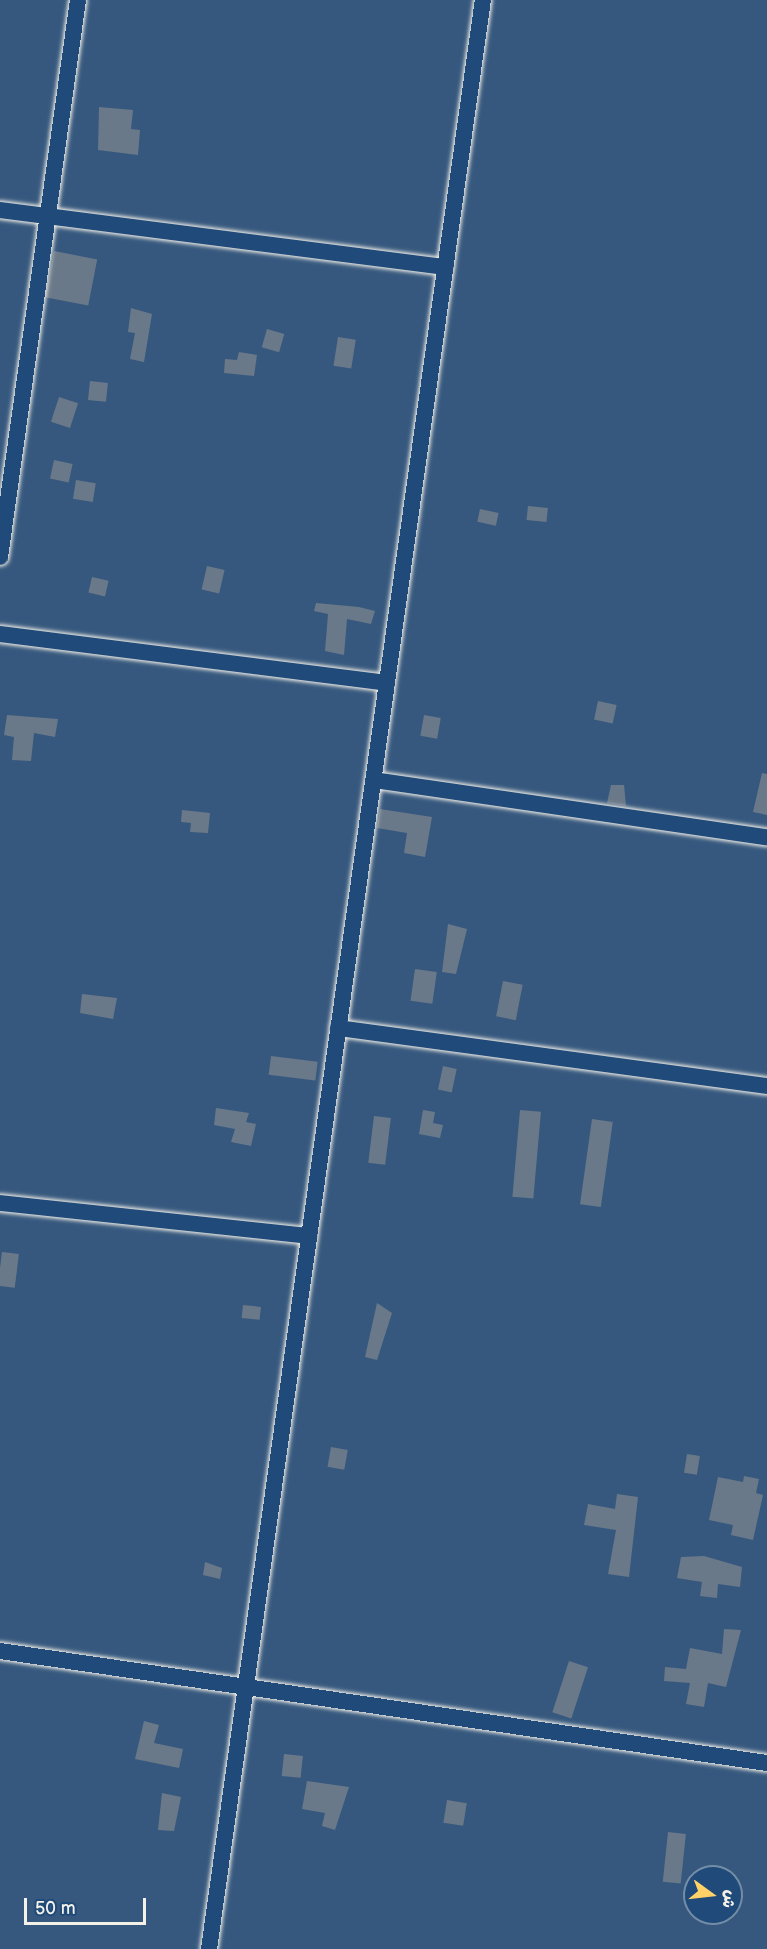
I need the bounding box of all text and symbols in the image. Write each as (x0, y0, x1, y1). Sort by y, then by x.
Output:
north arrow (683, 1865, 743, 1925)
scale bar (27, 1886, 148, 1924)
text: ش (717, 1888, 740, 1910)
text: 50 m (35, 1898, 76, 1919)

